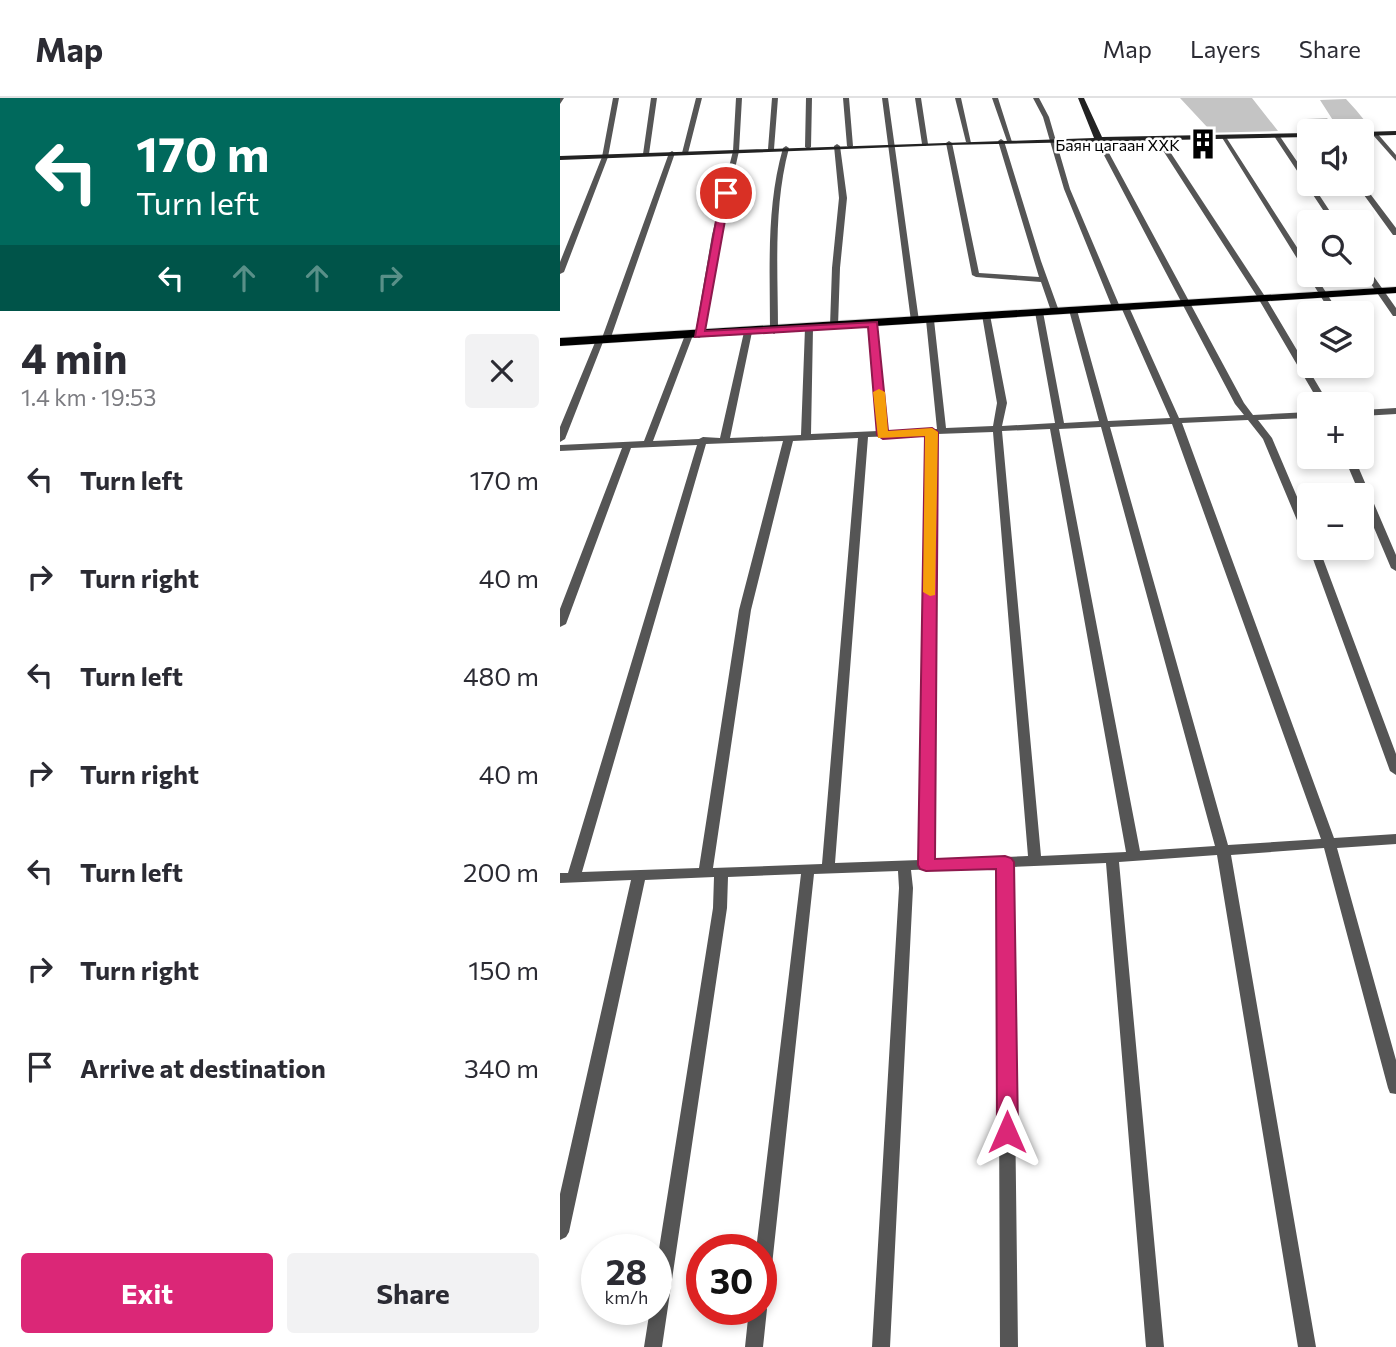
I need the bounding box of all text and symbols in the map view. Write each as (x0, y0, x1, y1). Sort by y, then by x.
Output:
text: Map (35, 28, 103, 69)
text: Map (1103, 34, 1152, 63)
text: Layers (1190, 34, 1261, 63)
text: Share (1299, 34, 1361, 63)
map controls (1297, 119, 1374, 560)
button: sound (1297, 119, 1374, 196)
text: 170 m (136, 122, 269, 182)
icon: left (21, 126, 112, 217)
building icon: Баян цагаан ХХК (1186, 127, 1220, 161)
place label: Баян цагаан ХХК (1055, 135, 1180, 154)
pin (696, 163, 756, 223)
icon: arrive (707, 174, 745, 212)
text: Turn left (136, 182, 260, 222)
button: search (1297, 210, 1374, 287)
icon: left (152, 259, 190, 297)
icon: ahead (225, 259, 263, 297)
icon: ahead (298, 259, 336, 297)
icon: right (371, 259, 409, 297)
button: layers (1297, 301, 1374, 378)
text: 4 min (21, 331, 127, 383)
button: close (465, 334, 539, 408)
text: 1.4 km · 19:53 (21, 383, 156, 411)
button: + (1297, 392, 1374, 469)
icon: left (21, 460, 59, 498)
text: Turn left (80, 464, 183, 495)
text: 170 m (470, 464, 539, 495)
button: − (1297, 483, 1374, 560)
icon: right (21, 558, 59, 596)
text: Turn right (80, 562, 199, 593)
text: 40 m (479, 562, 539, 593)
icon: left (21, 656, 59, 694)
text: Turn left (80, 660, 183, 691)
text: 480 m (463, 660, 539, 691)
icon: right (21, 754, 59, 792)
text: Turn right (80, 758, 199, 789)
text: 40 m (479, 758, 539, 789)
icon: left (21, 852, 59, 890)
text: Turn left (80, 856, 183, 887)
text: 200 m (463, 856, 539, 887)
icon: right (21, 950, 59, 988)
text: Turn right (80, 954, 199, 985)
text: 150 m (468, 954, 539, 985)
icon: arrive (21, 1048, 59, 1086)
text: Arrive at destination (80, 1052, 326, 1083)
text: 340 m (464, 1052, 539, 1083)
position arrow (970, 1095, 1044, 1169)
speed limit sign: 30 (686, 1234, 777, 1325)
text: 28 (606, 1249, 647, 1292)
button: Exit (21, 1253, 273, 1333)
button: Share (287, 1253, 539, 1333)
text: km/h (605, 1286, 648, 1308)

